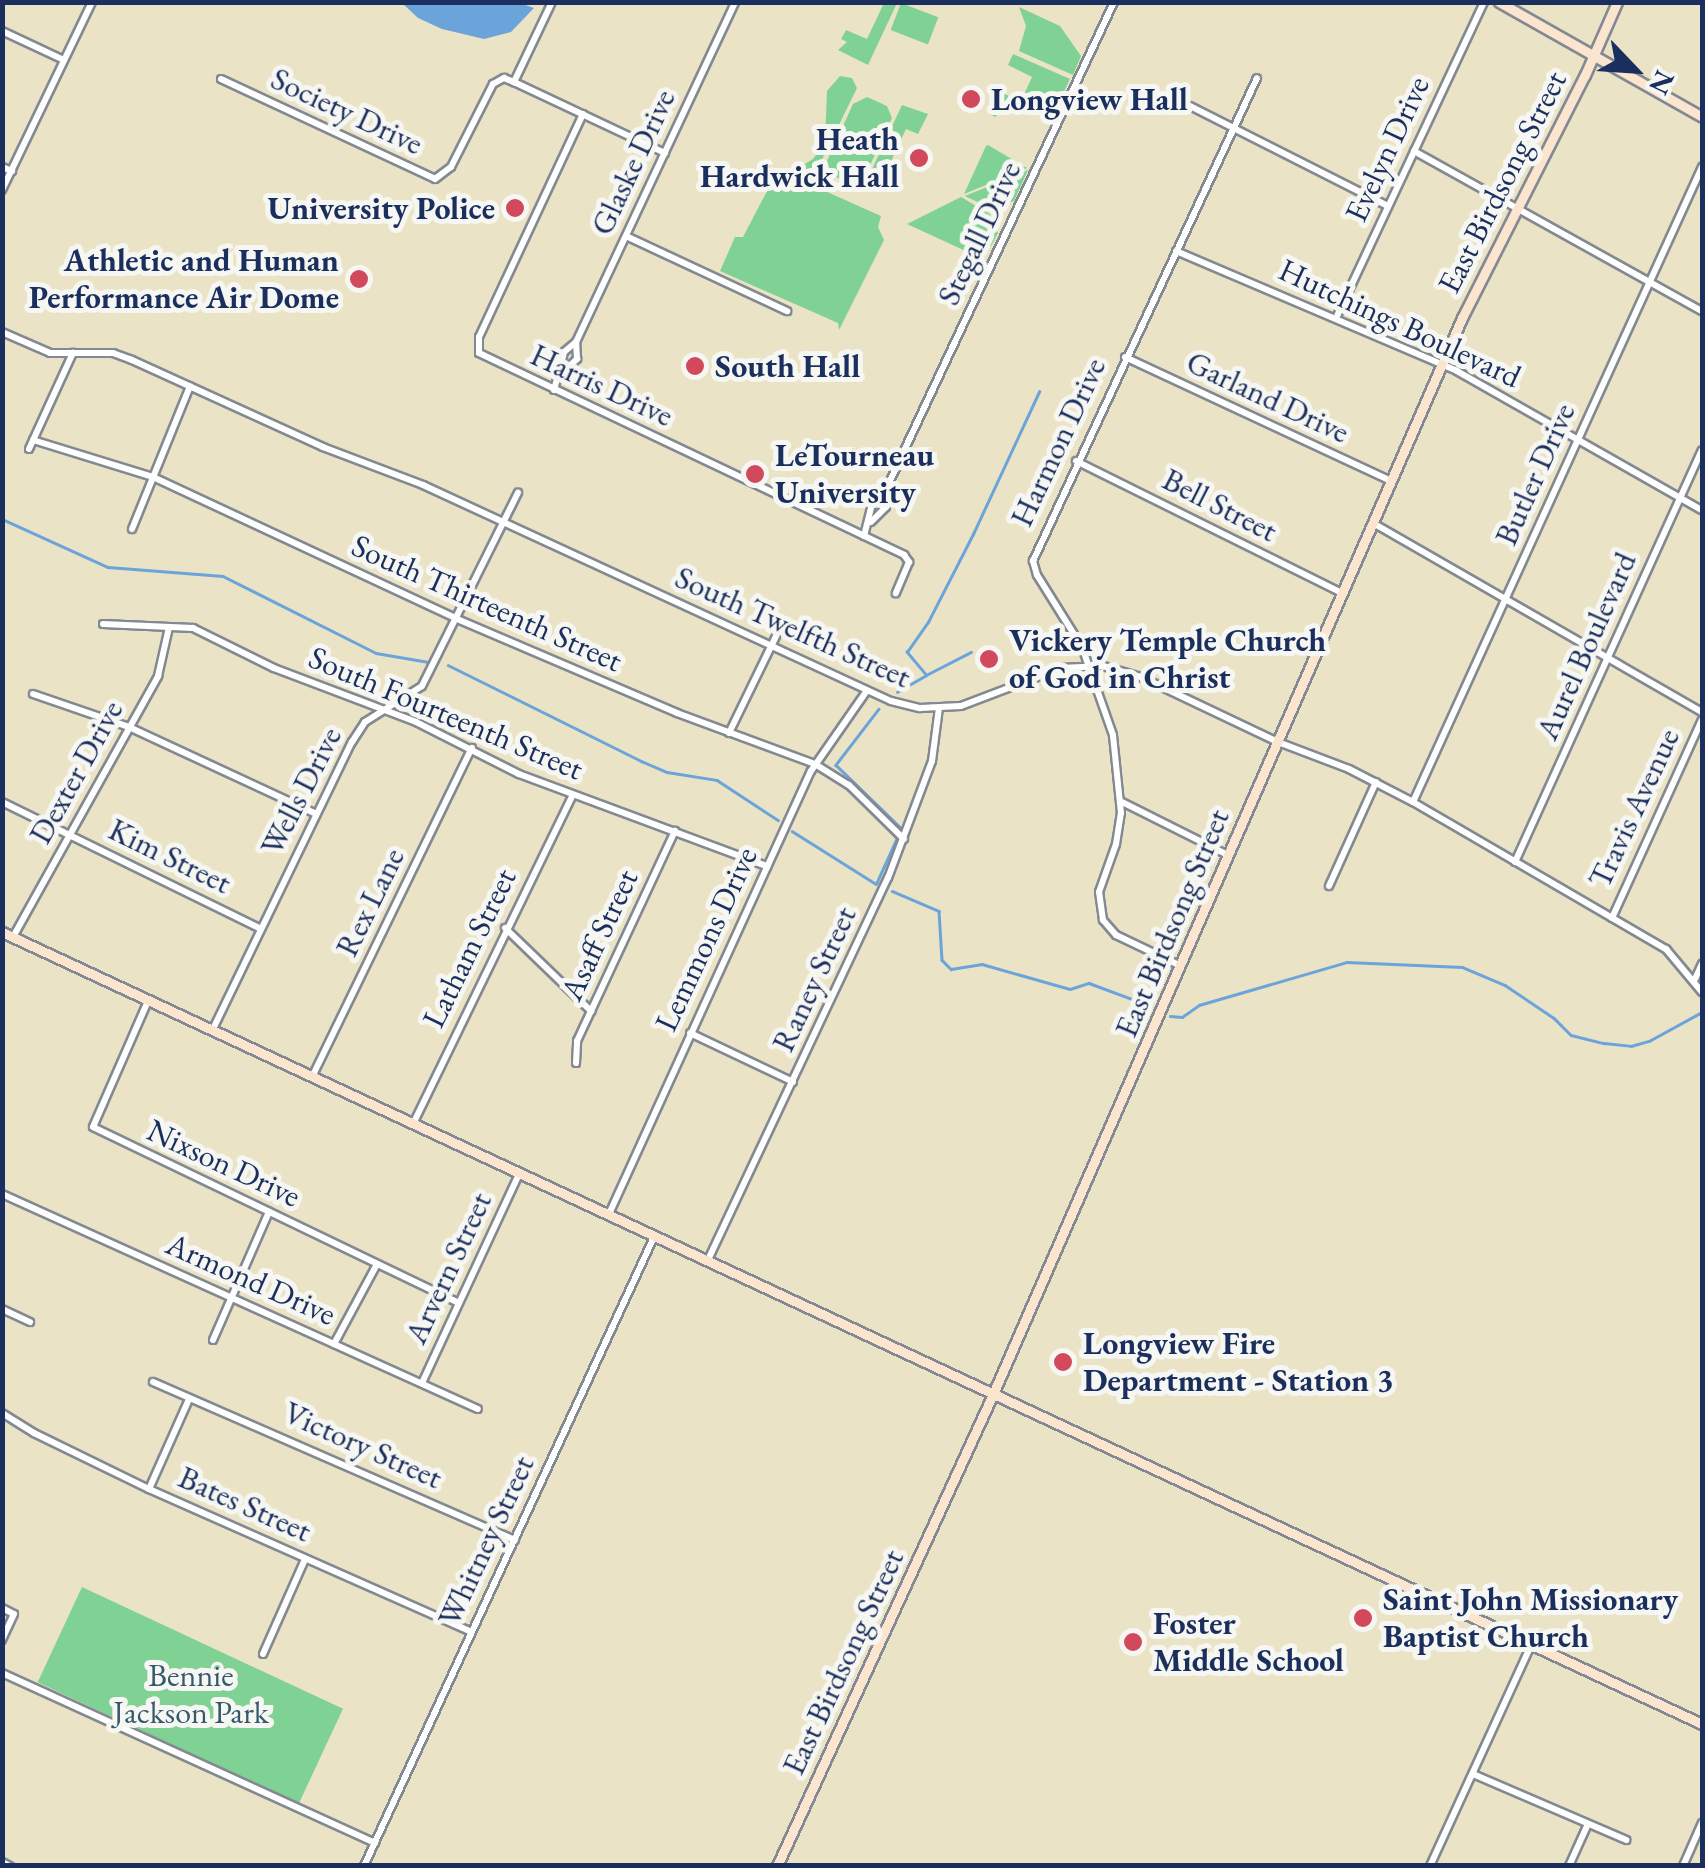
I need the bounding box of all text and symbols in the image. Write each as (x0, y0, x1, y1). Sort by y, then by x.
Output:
north arrow (1585, 20, 1685, 120)
street label: Society Drive (265, 59, 429, 163)
street label: East Birdsong Street (1430, 65, 1574, 299)
text: N (1641, 65, 1683, 101)
street label: Evelyn Drive (1337, 70, 1437, 228)
place label: Longview Hall (991, 80, 1188, 118)
street label: Glaske Drive (583, 83, 683, 241)
marker: Longview Hall (960, 88, 982, 110)
place label: Heath Hardwick Hall (700, 121, 899, 196)
marker: Heath Hardwick Hall (908, 147, 930, 169)
street label: Stegall Drive (929, 155, 1029, 311)
place label: University Police (268, 189, 495, 227)
marker: University Police (504, 197, 526, 219)
place label: Athletic and Human Performance Air Dome (29, 242, 339, 317)
street label: Hutchings Boulevard (1273, 250, 1527, 396)
marker: Athletic and Human Performance Air Dome (348, 268, 370, 290)
street label: Harris Drive (525, 335, 679, 435)
street label: Garland Drive (1181, 343, 1355, 451)
place label: South Hall (715, 347, 860, 385)
street label: Harmon Drive (1002, 352, 1114, 532)
marker: South Hall (684, 355, 706, 377)
street label: Butler Drive (1487, 397, 1583, 551)
place label: LeTourneau University (775, 437, 934, 512)
street label: Bell Street (1156, 460, 1284, 550)
marker: LeTourneau University (744, 463, 766, 485)
street label: South Thirteenth Street (346, 526, 628, 680)
street label: Aurel Boulevard (1528, 546, 1644, 746)
street label: South Twelfth Street (669, 558, 917, 696)
place label: Vickery Temple Church of God in Christ (1009, 622, 1326, 697)
street label: South Fourteenth Street (303, 638, 589, 788)
marker: Vickery Temple Church of God in Christ (978, 648, 1000, 670)
street label: Dexter Drive (21, 694, 131, 850)
street label: Wells Drive (252, 720, 350, 862)
street label: Travis Avenue (1580, 722, 1688, 894)
street label: East Birdsong Street (1107, 803, 1237, 1043)
street label: Kim Street (103, 810, 237, 902)
street label: Lemmons Drive (647, 841, 765, 1037)
street label: Rex Lane (327, 842, 413, 962)
street label: Latham Street (414, 862, 524, 1034)
street label: Asaff Street (552, 863, 646, 1007)
street label: Raney Street (764, 900, 864, 1058)
street label: Nixson Drive (141, 1111, 307, 1215)
street label: Arvern Street (396, 1186, 500, 1350)
street label: Armond Drive (160, 1225, 342, 1333)
place label: Longview Fire Department - Station 3 (1083, 1325, 1394, 1400)
marker: Longview Fire Department - Station 3 (1052, 1351, 1074, 1373)
street label: Victory Street (278, 1393, 448, 1497)
street label: Whitney Street (430, 1450, 542, 1632)
street label: Bates Street (173, 1458, 317, 1550)
street label: East Birdsong Street (774, 1543, 912, 1781)
place label: Saint John Missionary Baptist Church (1383, 1581, 1678, 1656)
place label: Foster Middle School (1153, 1605, 1344, 1680)
marker: Saint John Missionary Baptist Church (1352, 1607, 1374, 1629)
marker: Foster Middle School (1122, 1631, 1144, 1653)
park label: Bennie Jackson Park (113, 1657, 269, 1732)

